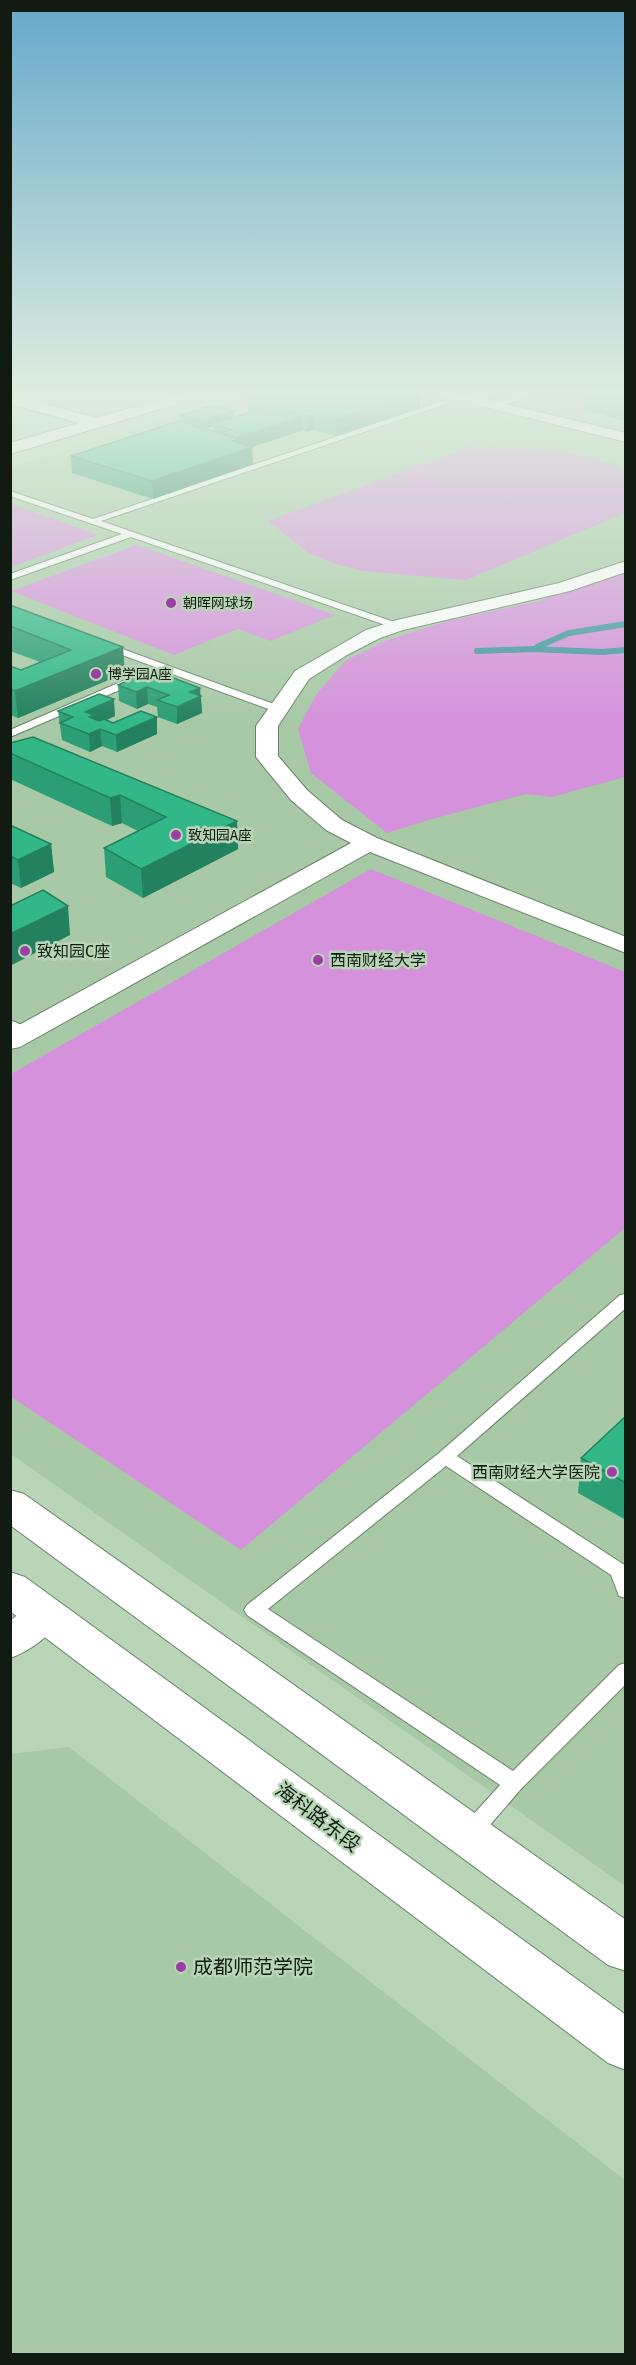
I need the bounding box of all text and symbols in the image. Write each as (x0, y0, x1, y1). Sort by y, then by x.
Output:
place label: 朝晖网球场 (183, 595, 253, 612)
marker: 朝晖网球场 (164, 596, 178, 610)
place label: 博学园A座 (108, 666, 172, 683)
marker: 博学园A座 (89, 667, 103, 681)
place label: 致知园A座 (188, 827, 252, 844)
marker: 致知园A座 (169, 828, 183, 842)
place label: 致知园C座 (37, 942, 110, 961)
marker: 致知园C座 (18, 944, 32, 958)
place label: 西南财经大学 (330, 951, 426, 970)
marker: 西南财经大学 (311, 953, 325, 967)
place label: 西南财经大学医院 (472, 1463, 600, 1482)
marker: 西南财经大学医院 (605, 1465, 619, 1479)
street label: 海科路东段 (271, 1777, 365, 1857)
place label: 成都师范学院 (193, 1955, 313, 1979)
marker: 成都师范学院 (174, 1960, 188, 1974)

